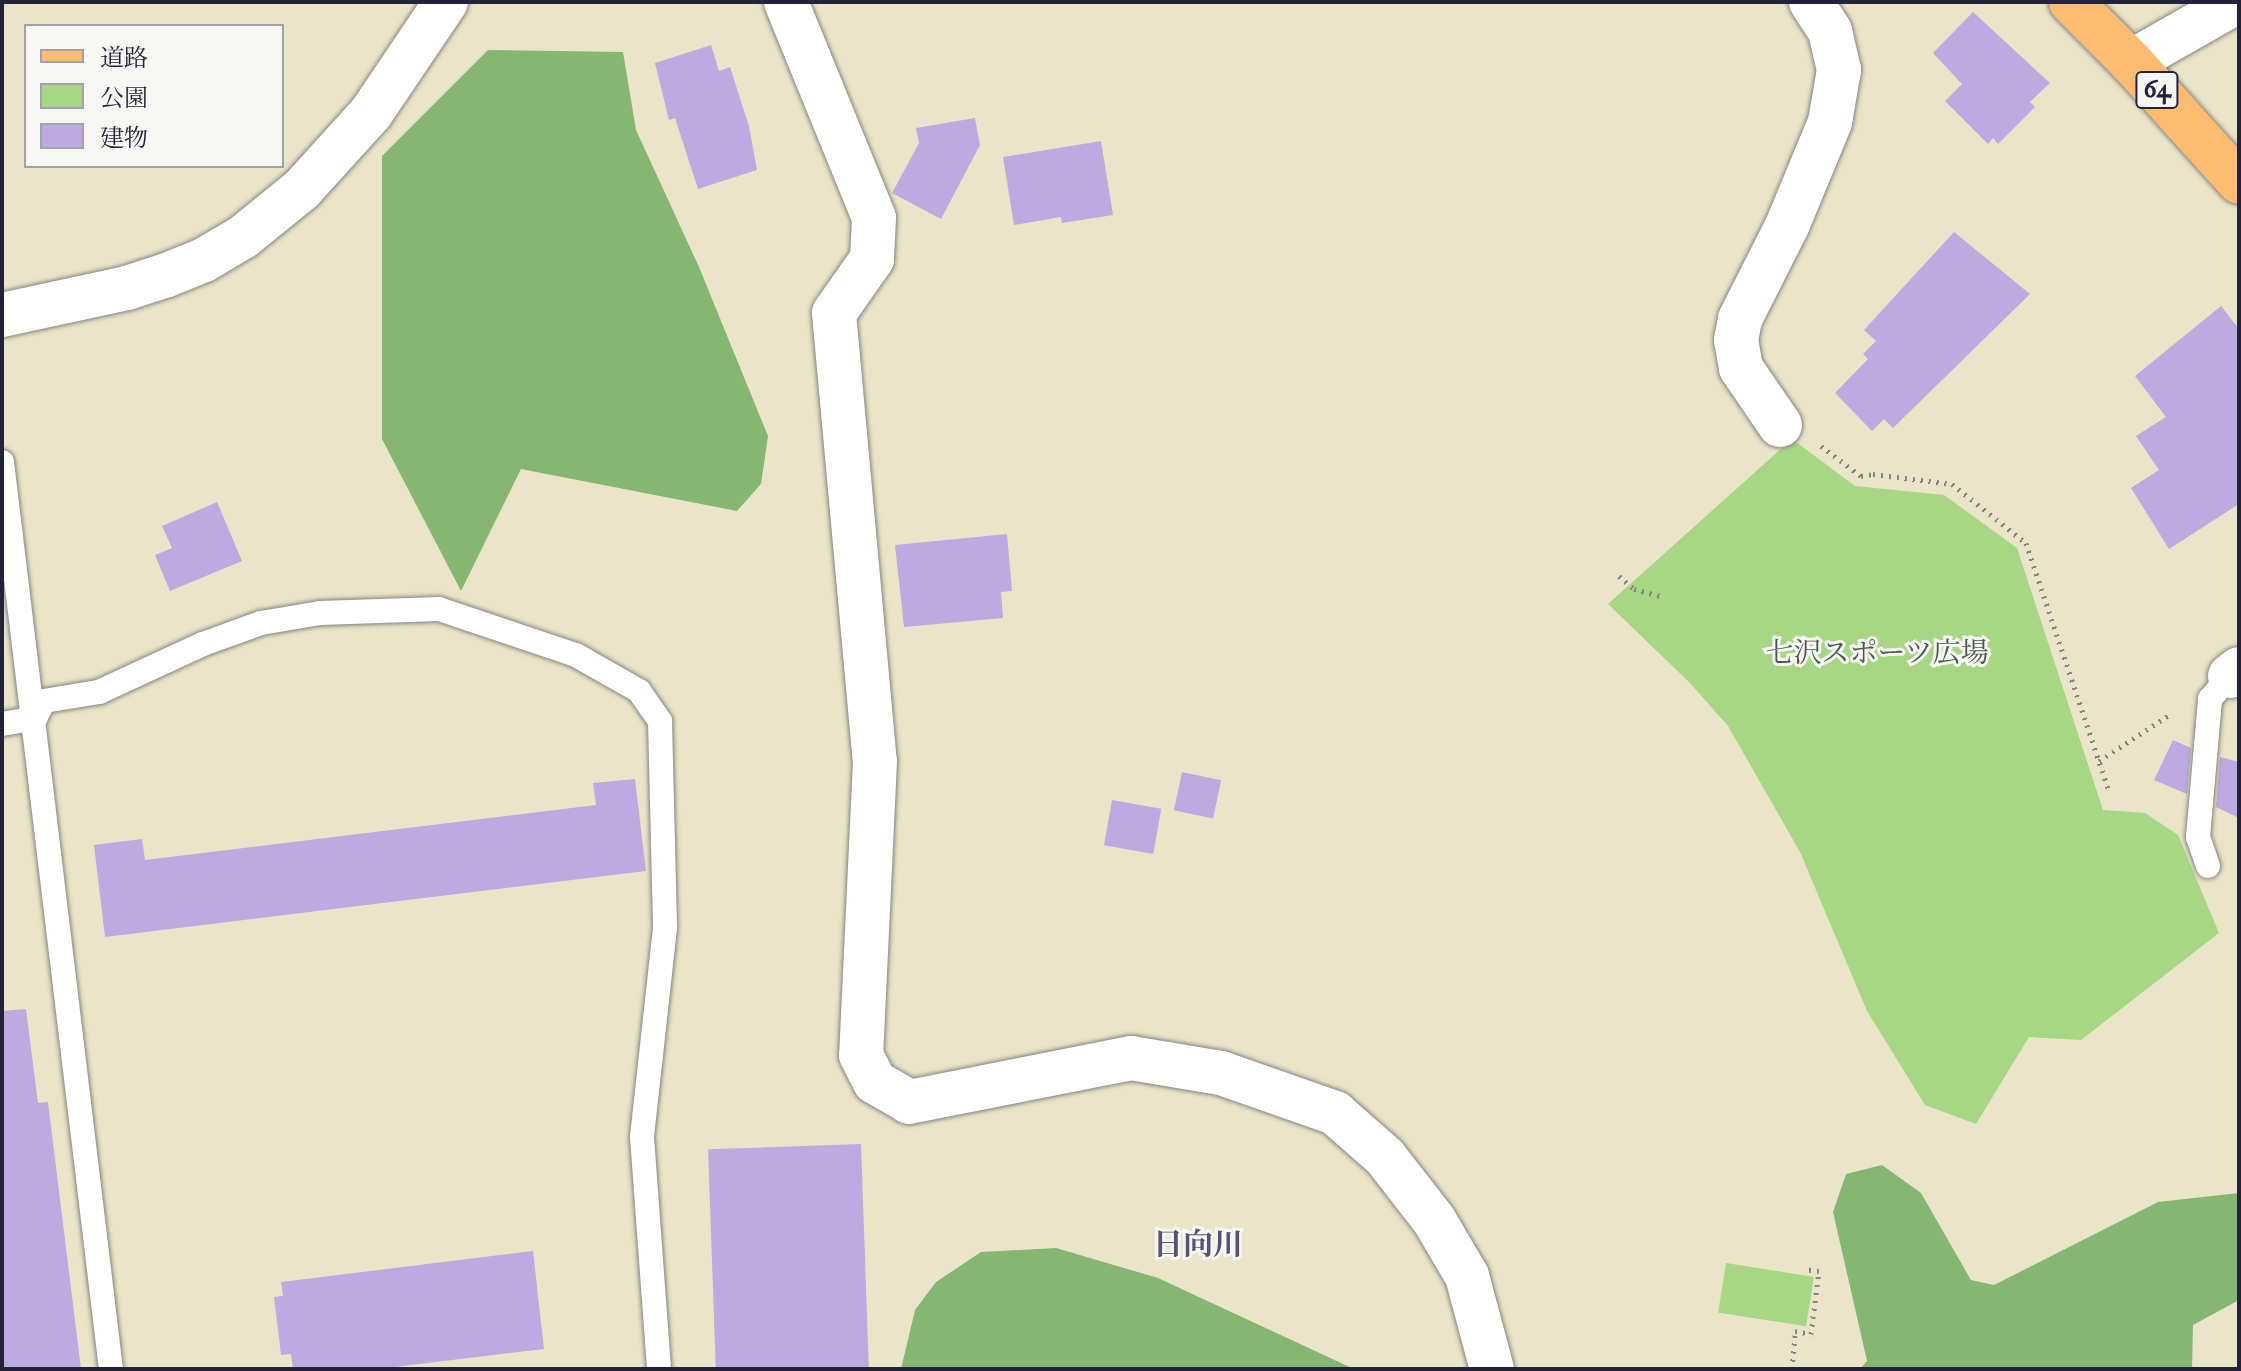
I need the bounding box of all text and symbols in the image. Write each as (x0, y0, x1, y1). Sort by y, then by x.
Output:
legend (24, 24, 284, 168)
text: 道路 (100, 43, 148, 74)
road number: 64 (2135, 68, 2179, 112)
text: 公園 (100, 83, 148, 114)
text: 建物 (100, 123, 148, 154)
park label: 七沢スポーツ広場 (1765, 637, 1989, 671)
district label: 日向川 (1153, 1227, 1243, 1263)

